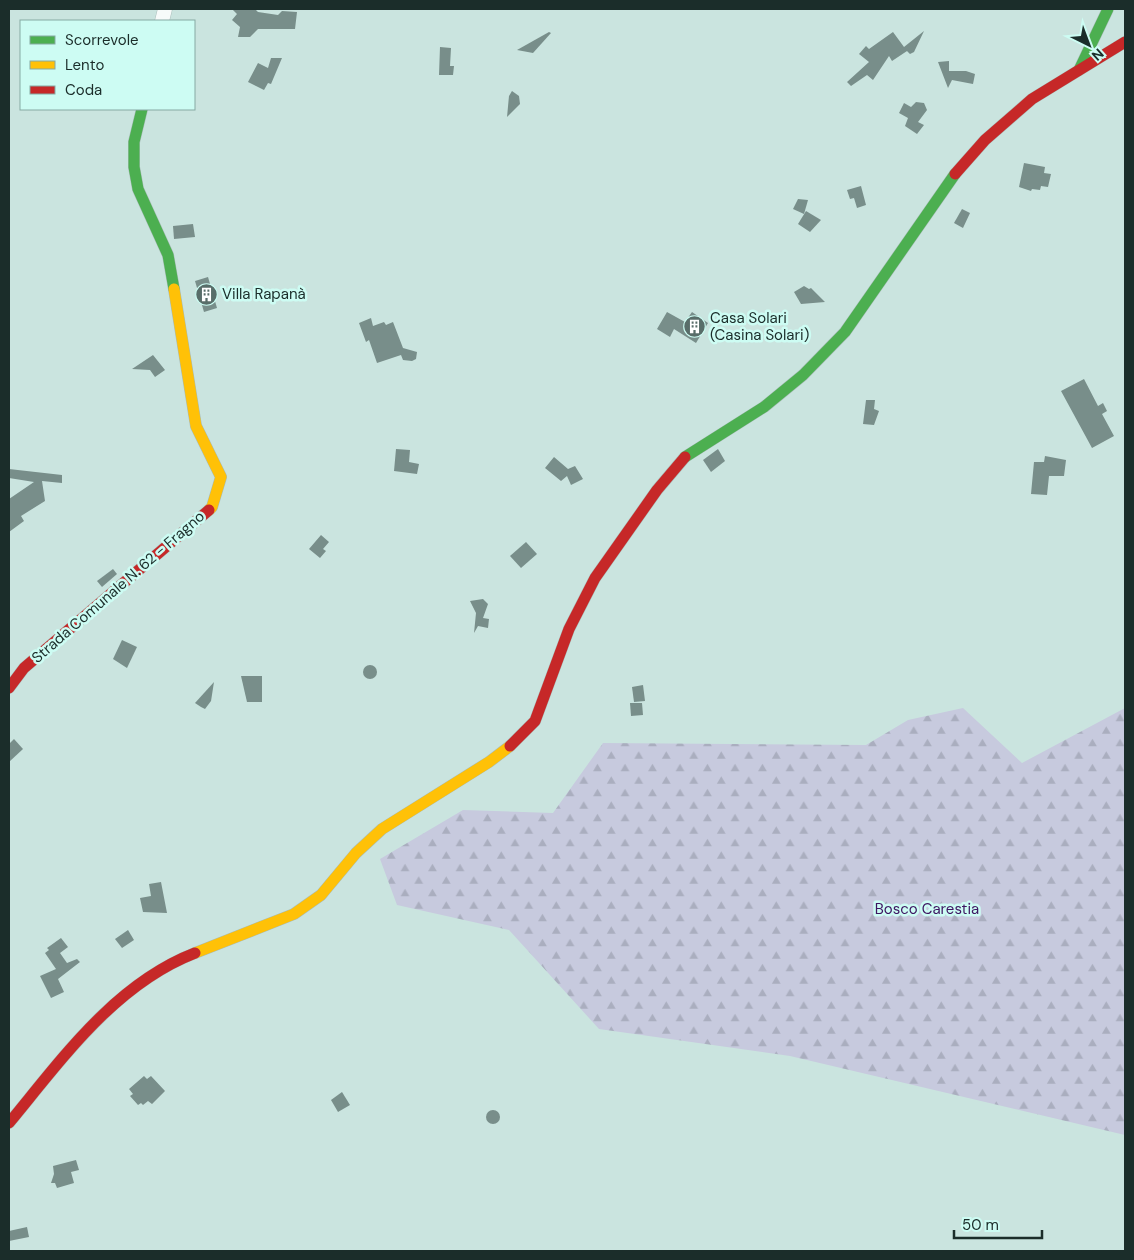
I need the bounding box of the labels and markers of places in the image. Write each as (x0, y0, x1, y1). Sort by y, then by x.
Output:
building icon: Villa Rapanà (194, 282, 218, 306)
place label: Villa Rapanà (222, 284, 306, 304)
place label: Casa Solari (Casina Solari) (710, 308, 809, 345)
building icon: Casa Solari (Casina Solari) (682, 315, 706, 339)

